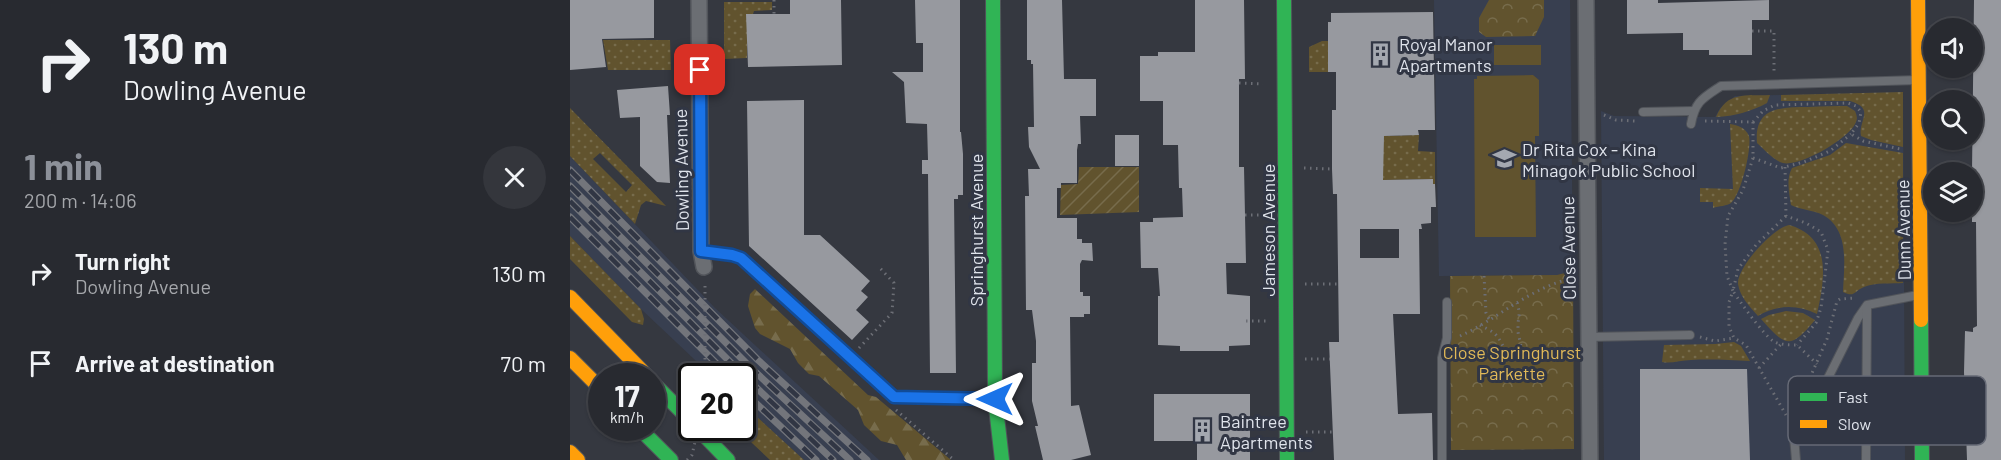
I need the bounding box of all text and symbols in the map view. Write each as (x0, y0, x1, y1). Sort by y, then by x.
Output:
map controls (1923, 18, 1983, 222)
button: sound (1923, 18, 1983, 78)
text: 130 m (123, 22, 228, 72)
icon: right (24, 24, 102, 102)
place label: Royal Manor Apartments (1399, 33, 1493, 76)
building icon: Royal Manor Apartments (1368, 41, 1394, 67)
pin (674, 44, 725, 95)
icon: arrive (683, 53, 716, 86)
text: Dowling Avenue (123, 73, 307, 105)
button: search (1923, 90, 1983, 150)
street label: Dowling Avenue (669, 109, 693, 231)
place label: Dr Rita Cox - Kina Minagok Public School (1522, 138, 1695, 181)
text: 1 min (24, 144, 103, 187)
button: close (483, 146, 546, 209)
school or university icon: Dr Rita Cox - Kina Minagok Public School (1491, 146, 1517, 172)
street label: Springhurst Avenue (965, 154, 987, 306)
button: layers (1923, 162, 1983, 222)
street label: Jameson Avenue (1257, 164, 1279, 296)
street label: Dunn Avenue (1891, 179, 1915, 281)
text: 200 m · 14:06 (24, 188, 136, 212)
street label: Close Avenue (1556, 196, 1580, 300)
text: Turn right (75, 248, 170, 274)
icon: right (24, 257, 57, 290)
text: 130 m (492, 260, 546, 286)
text: Dowling Avenue (75, 274, 211, 298)
park label: Close Springhurst Parkette (1443, 341, 1581, 384)
icon: arrive (24, 347, 57, 380)
text: Arrive at destination (75, 350, 274, 376)
text: 70 m (501, 350, 546, 376)
speed limit sign: 20 (678, 363, 756, 441)
position arrow (963, 367, 1027, 431)
legend (1788, 376, 1986, 445)
text: 17 (614, 377, 640, 413)
text: Fast (1838, 387, 1868, 406)
text: km/h (610, 408, 644, 426)
place label: Baintree Apartments (1220, 410, 1313, 453)
text: Slow (1838, 414, 1871, 433)
building icon: Baintree Apartments (1189, 418, 1215, 444)

